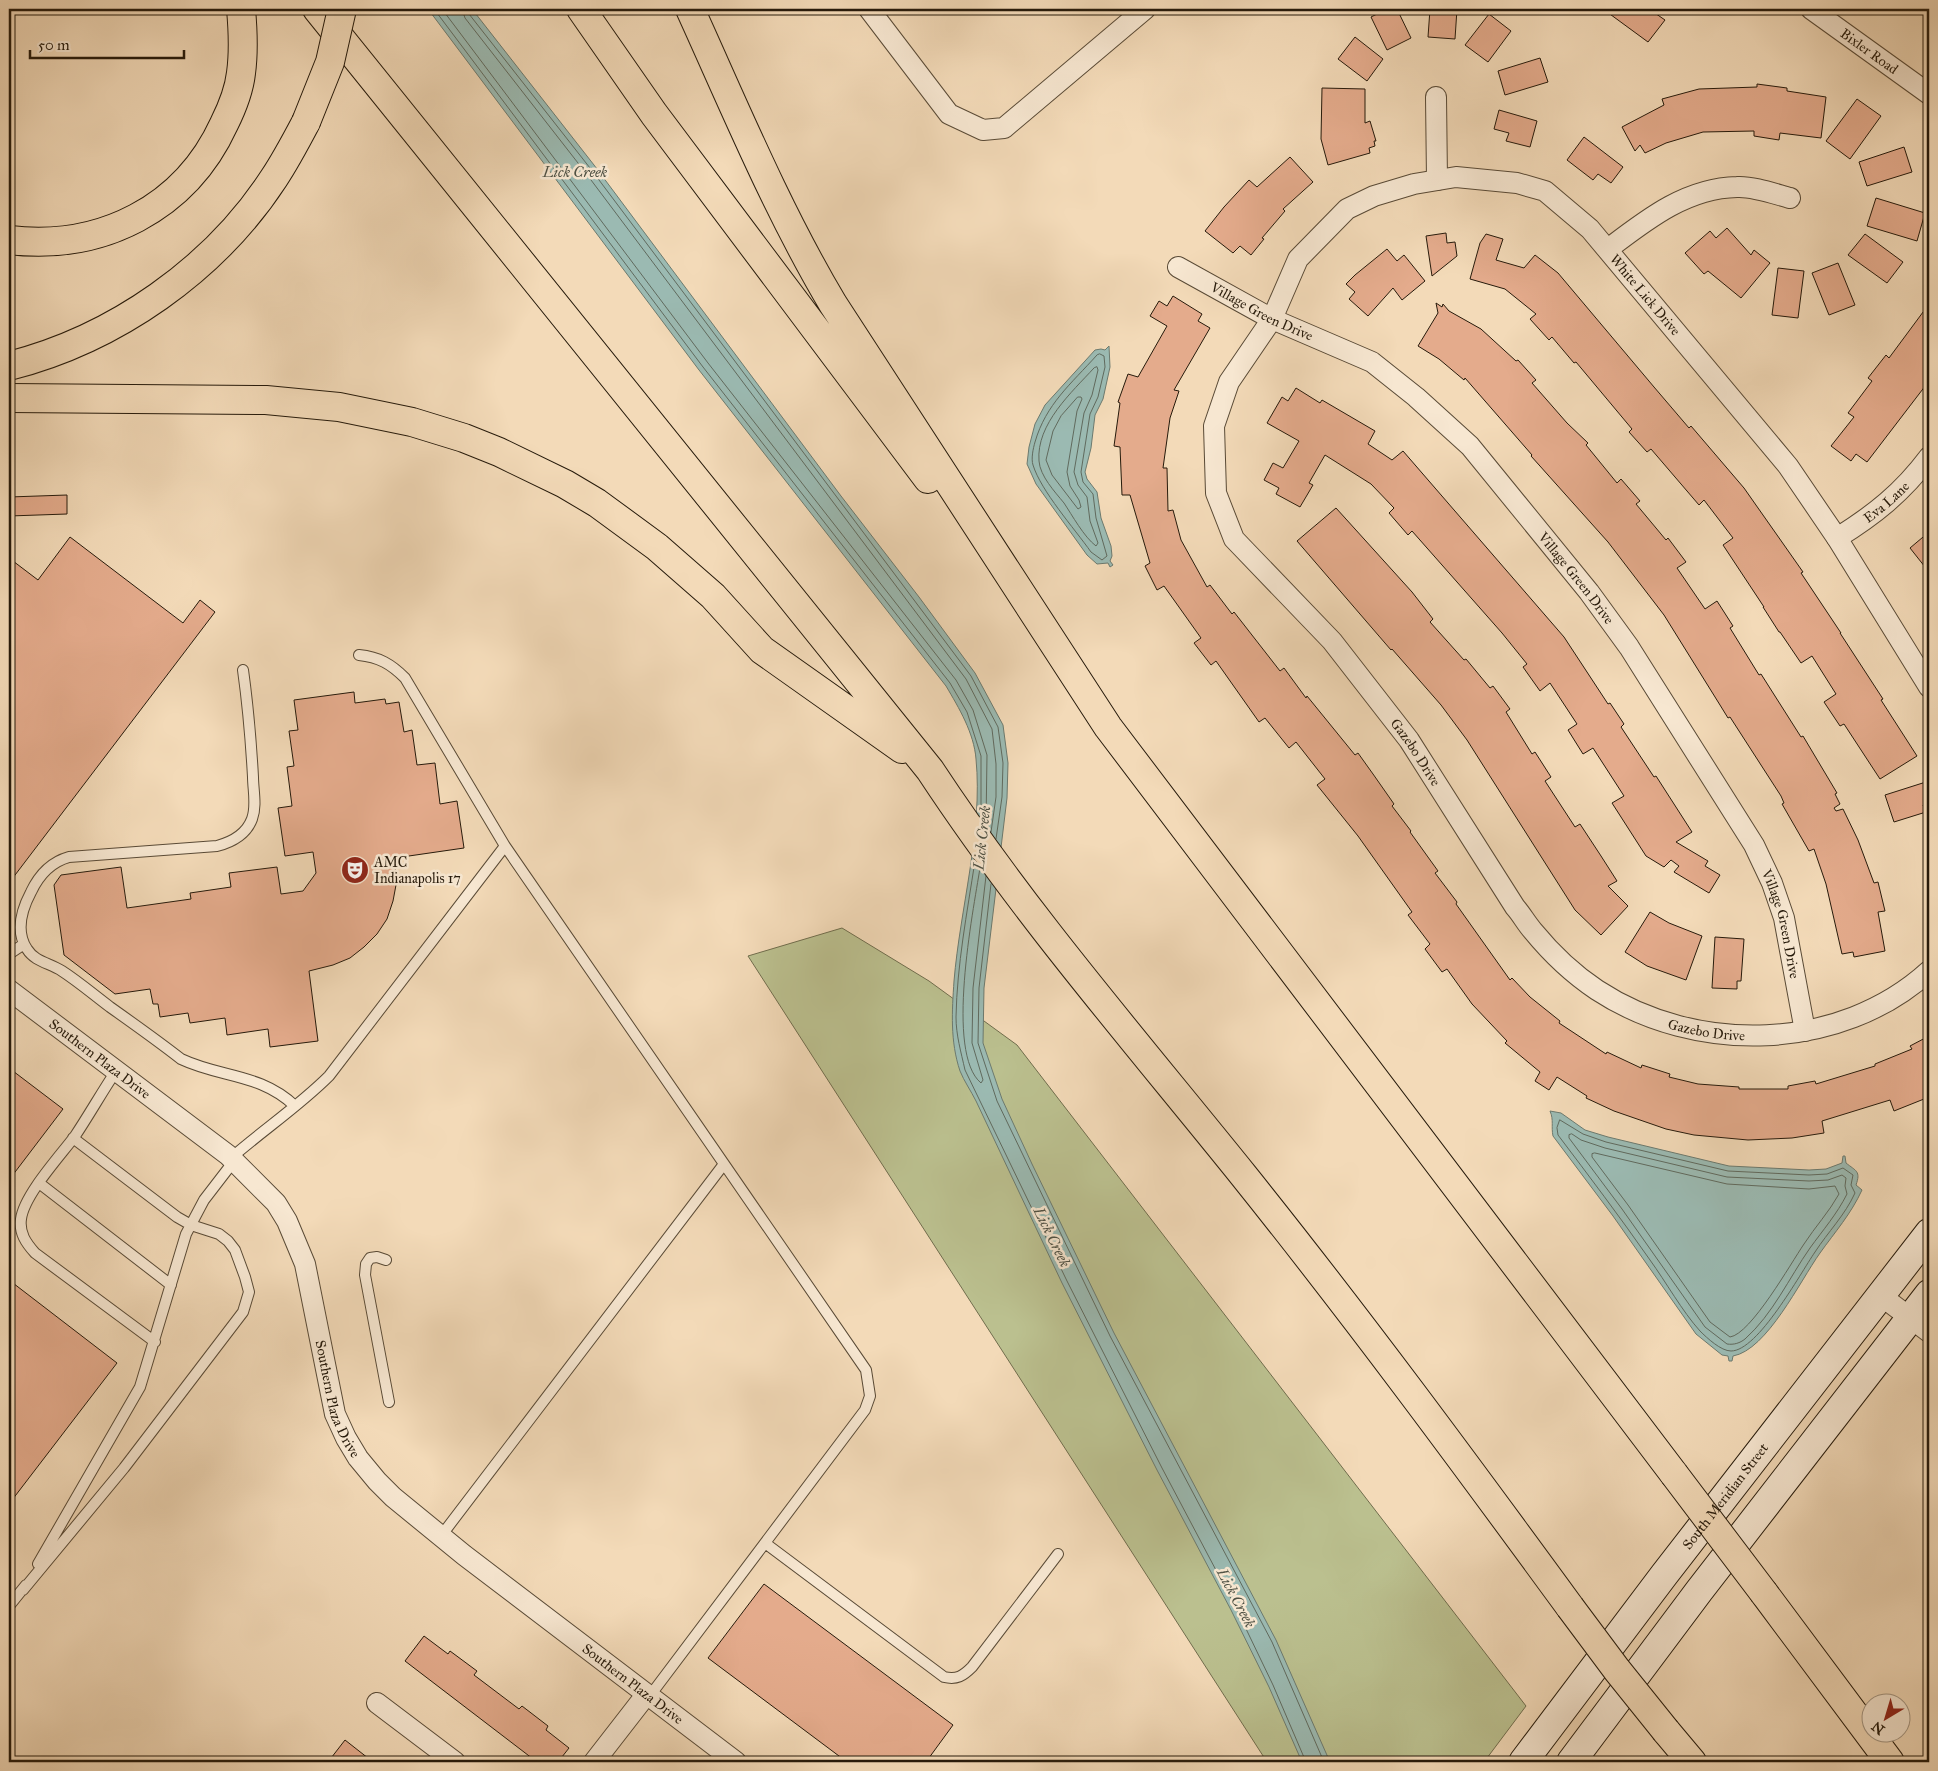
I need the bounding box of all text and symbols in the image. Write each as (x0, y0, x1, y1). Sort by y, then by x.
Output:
street label: Bixler Road (1837, 25, 1902, 78)
scale bar (30, 28, 184, 60)
text: 50 m (38, 36, 70, 54)
water label: Lick Creek (542, 163, 608, 181)
street label: White Lick Drive (1606, 251, 1684, 339)
street label: Village Green Drive (1207, 278, 1316, 344)
street label: Eva Lane (1860, 478, 1913, 526)
street label: Village Green Drive (1534, 528, 1618, 627)
street label: Gazebo Drive (1387, 715, 1445, 789)
water label: Lick Creek (970, 805, 994, 872)
place label: AMC Indianapolis 17 (373, 854, 461, 887)
theatre icon: AMC Indianapolis 17 (340, 855, 370, 885)
street label: Village Green Drive (1758, 866, 1804, 980)
street label: Southern Plaza Drive (46, 1015, 154, 1102)
street label: Gazebo Drive (1666, 1015, 1745, 1044)
water label: Lick Creek (1029, 1203, 1074, 1270)
street label: Southern Plaza Drive (312, 1339, 364, 1461)
street label: South Meridian Street (1679, 1440, 1772, 1553)
water label: Lick Creek (1212, 1564, 1259, 1631)
street label: Southern Plaza Drive (579, 1640, 687, 1728)
north arrow (1860, 1694, 1910, 1744)
text: N (1868, 1717, 1888, 1738)

